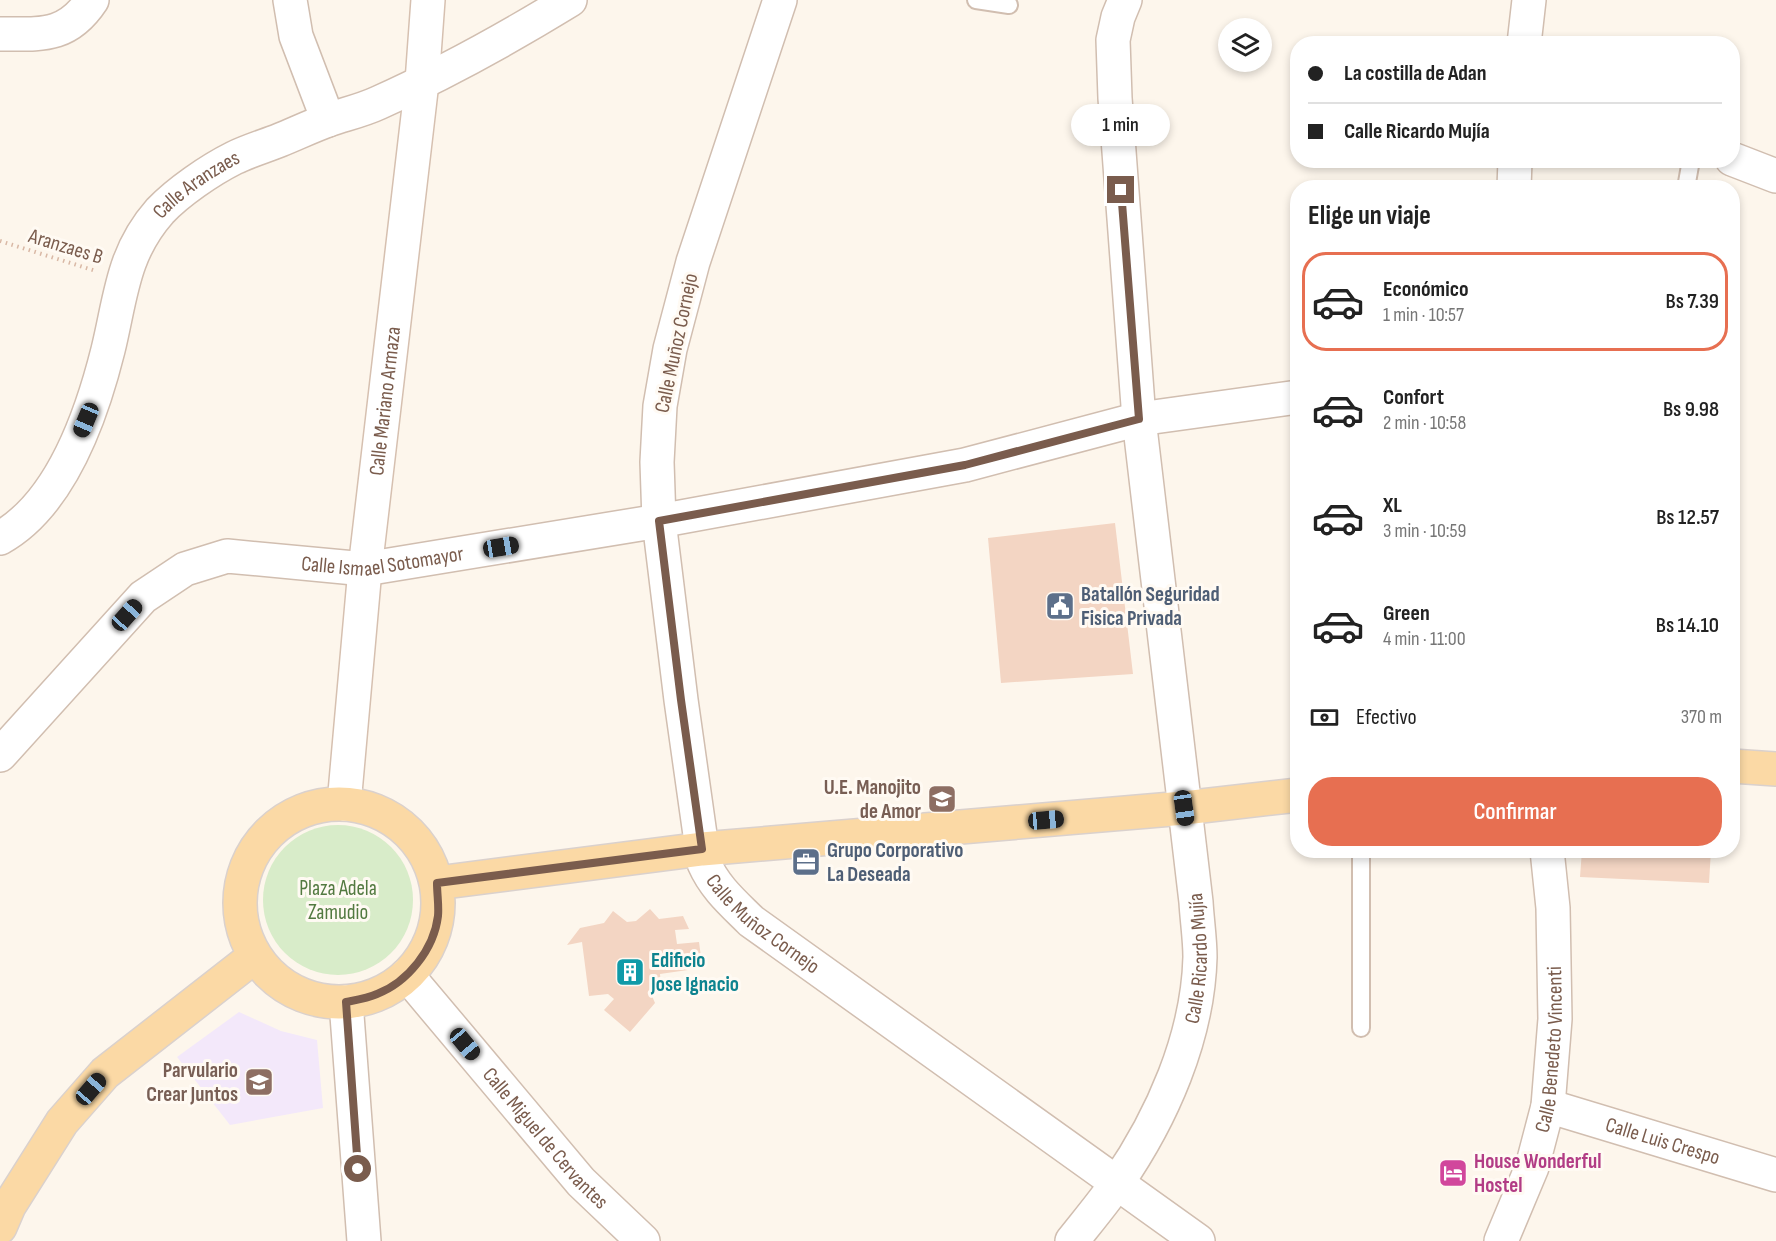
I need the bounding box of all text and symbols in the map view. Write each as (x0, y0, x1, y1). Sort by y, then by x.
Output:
map controls (1218, 18, 1272, 72)
button: layers (1218, 18, 1272, 72)
text: La costilla de Adan (1344, 60, 1487, 87)
callout: 1 min (1072, 103, 1170, 145)
text: 1 min (1102, 113, 1139, 137)
text: Calle Ricardo Mujía (1344, 118, 1490, 145)
street label: Calle Aranzaes (147, 145, 244, 224)
route end (1107, 176, 1134, 203)
text: Elige un viaje (1308, 200, 1431, 232)
street label: Aranzaes B (25, 223, 106, 270)
street label: Calle Muñoz Cornejo (650, 271, 703, 415)
icon: car (1311, 275, 1365, 329)
text: Económico (1383, 276, 1469, 303)
text: Bs 7.39 (1666, 288, 1719, 315)
text: 1 min · 10:57 (1383, 303, 1464, 327)
street label: Calle Mariano Armaza (364, 325, 406, 477)
icon: car (1311, 383, 1365, 437)
text: Confort (1383, 384, 1444, 411)
text: Bs 9.98 (1663, 396, 1719, 423)
car (71, 400, 101, 440)
text: 2 min · 10:58 (1383, 411, 1466, 435)
icon: car (1311, 491, 1365, 545)
text: XL (1383, 492, 1402, 519)
text: Bs 12.57 (1656, 504, 1719, 531)
text: 3 min · 10:59 (1383, 519, 1466, 543)
car (482, 535, 520, 559)
street label: Calle Ismael Sotomayor (300, 541, 465, 582)
place label: Batallón Seguridad Fisica Privada (1081, 582, 1220, 631)
public building icon: Batallón Seguridad Fisica Privada (1044, 590, 1076, 622)
car (108, 596, 146, 634)
icon: car (1311, 599, 1365, 653)
text: Green (1383, 600, 1430, 627)
text: Bs 14.10 (1656, 612, 1719, 639)
text: 4 min · 11:00 (1383, 627, 1466, 651)
icon: cash (1308, 701, 1341, 734)
text: Efectivo (1356, 704, 1417, 731)
text: 370 m (1681, 705, 1722, 729)
place label: U.E. Manojito de Amor (824, 775, 921, 824)
button: Confirmar (1308, 777, 1722, 846)
school or university icon: U.E. Manojito de Amor (926, 783, 958, 815)
car (1173, 789, 1195, 827)
car (1027, 809, 1065, 831)
place label: Grupo Corporativo La Deseada (827, 838, 963, 887)
office icon: Grupo Corporativo La Deseada (790, 846, 822, 878)
street label: Calle Muñoz Cornejo (700, 870, 825, 979)
park label: Plaza Adela Zamudio (299, 876, 377, 925)
street label: Calle Ricardo Mujía (1179, 892, 1213, 1026)
place label: Edificio Jose Ignacio (650, 948, 739, 997)
building icon: Edificio Jose Ignacio (614, 956, 646, 988)
street label: Calle Benedeto Vincenti (1530, 966, 1568, 1135)
car (447, 1024, 483, 1064)
place label: Parvulario Crear Juntos (146, 1058, 238, 1107)
street label: Calle Miguel de Cervantes (477, 1062, 613, 1214)
school or university icon: Parvulario Crear Juntos (243, 1066, 275, 1098)
car (72, 1070, 110, 1108)
street label: Calle Luis Crespo (1603, 1112, 1723, 1170)
place label: House Wonderful Hostel (1474, 1149, 1601, 1198)
route start (344, 1155, 371, 1182)
hotel icon: House Wonderful Hostel (1437, 1157, 1469, 1189)

